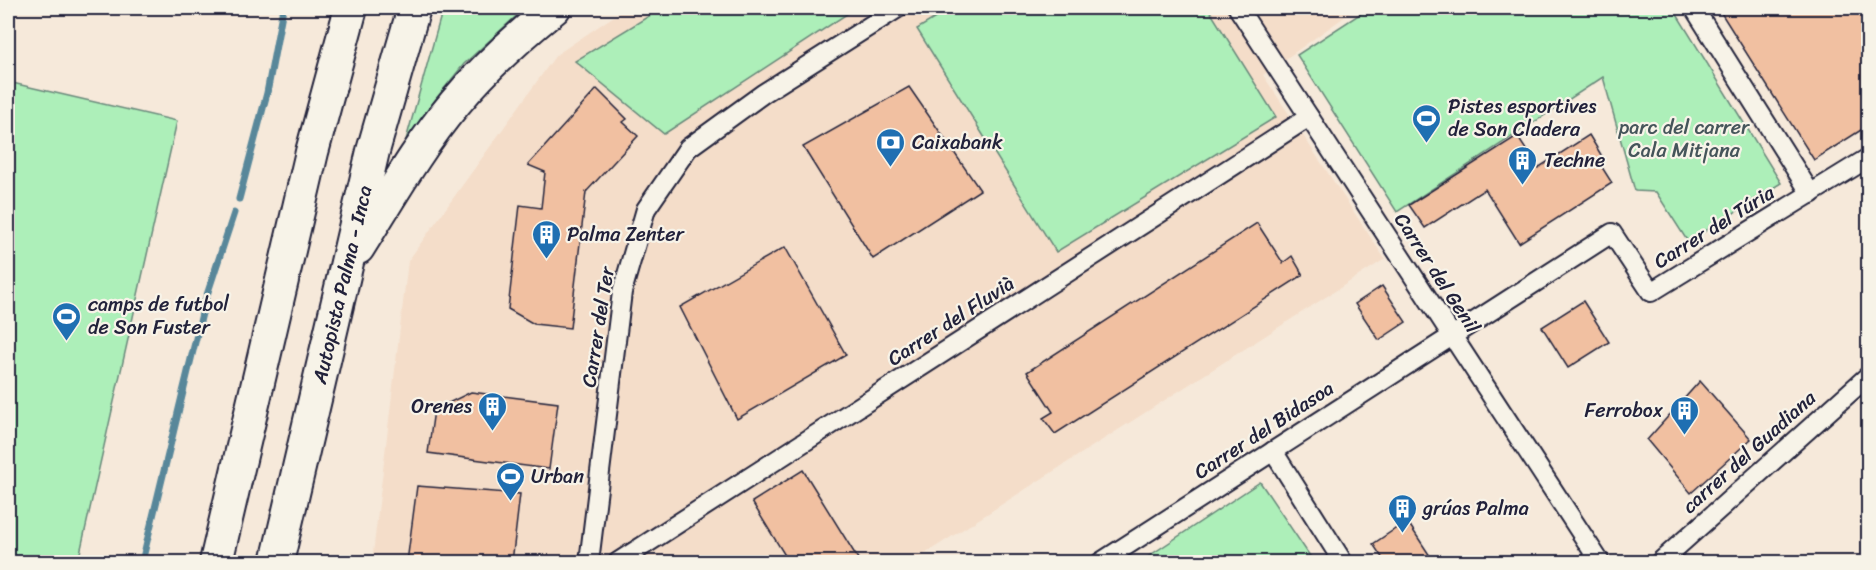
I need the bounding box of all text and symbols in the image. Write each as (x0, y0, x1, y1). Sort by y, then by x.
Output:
place label: Pistes esportives de Son Cladera (1448, 89, 1597, 147)
sports icon: Pistes esportives de Son Cladera (1411, 102, 1443, 144)
park label: parc del carrer Cala Mitjana (1618, 110, 1750, 168)
place label: Caixabank (912, 125, 1003, 160)
bank icon: Caixabank (875, 126, 907, 168)
place label: Techne (1544, 143, 1605, 178)
building icon: Techne (1507, 144, 1539, 186)
street label: Carrer del Túria (1646, 175, 1782, 278)
street label: Autopista Palma - Inca (301, 182, 382, 388)
street label: Carrer del Genil (1385, 205, 1490, 342)
place label: Palma Zenter (567, 217, 686, 252)
building icon: Palma Zenter (530, 218, 562, 260)
street label: Carrer del Ter (571, 263, 625, 390)
street label: Carrer del Fluvià (880, 267, 1022, 375)
place label: camps de futbol de Son Fuster (88, 287, 229, 345)
sports icon: camps de futbol de Son Fuster (51, 300, 83, 342)
street label: Carrer del Bidasoa (1187, 371, 1341, 489)
street label: carrer del Guadiana (1674, 381, 1825, 522)
place label: Orenes (411, 389, 473, 424)
building icon: Orenes (477, 390, 509, 432)
place label: Ferrobox (1584, 393, 1664, 428)
building icon: Ferrobox (1668, 394, 1700, 436)
place label: Urban (531, 459, 584, 494)
sports icon: Urban (494, 460, 526, 502)
place label: grúas Palma (1421, 491, 1529, 526)
building icon: grúas Palma (1386, 492, 1418, 534)

